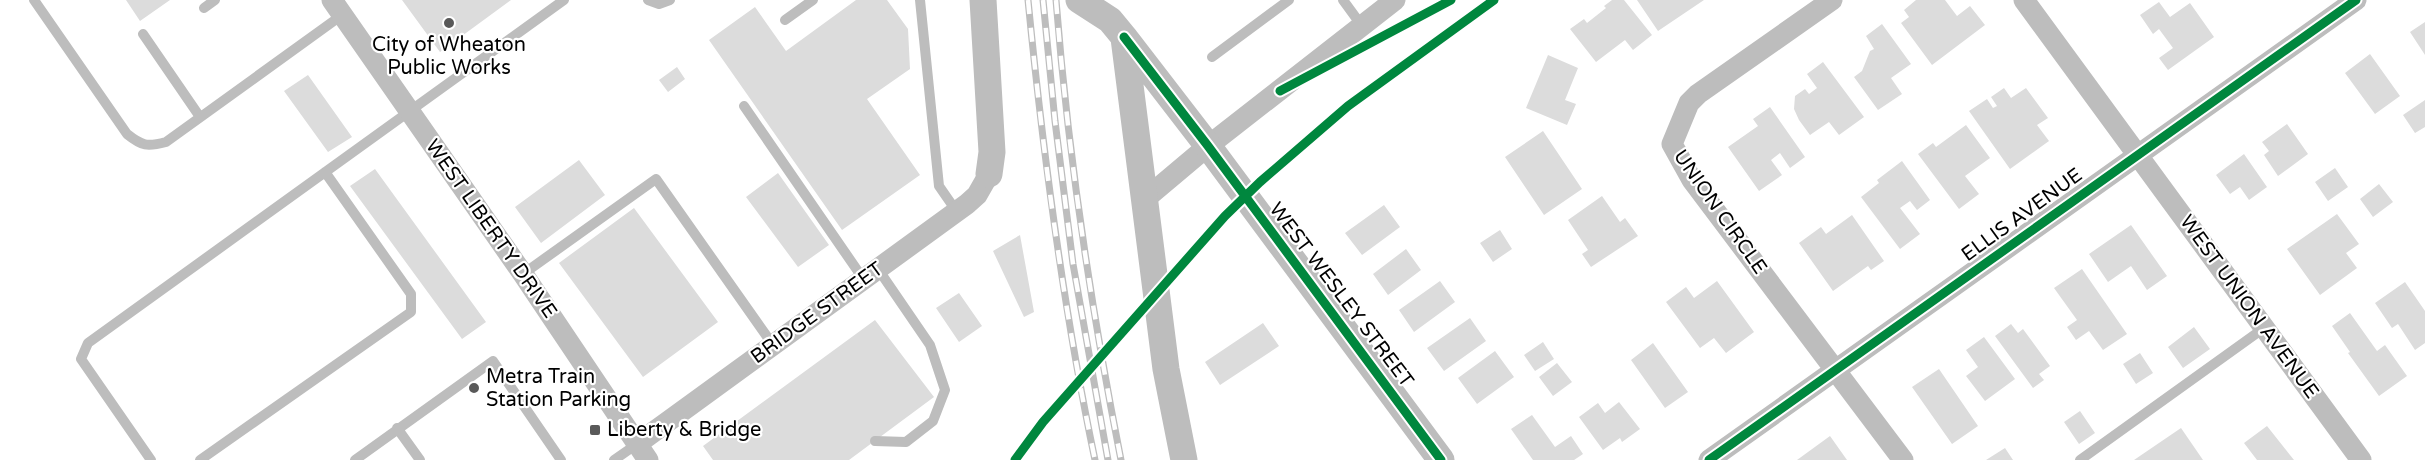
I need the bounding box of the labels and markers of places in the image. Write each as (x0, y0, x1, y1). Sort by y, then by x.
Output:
marker: City of Wheaton Public Works (442, 16, 456, 30)
place label: City of Wheaton Public Works (372, 33, 526, 80)
place label: Metra Train Station Parking (486, 365, 631, 412)
marker: Metra Train Station Parking (467, 381, 481, 395)
place label: Liberty & Bridge (607, 418, 761, 442)
marker: Liberty & Bridge (588, 423, 602, 437)

